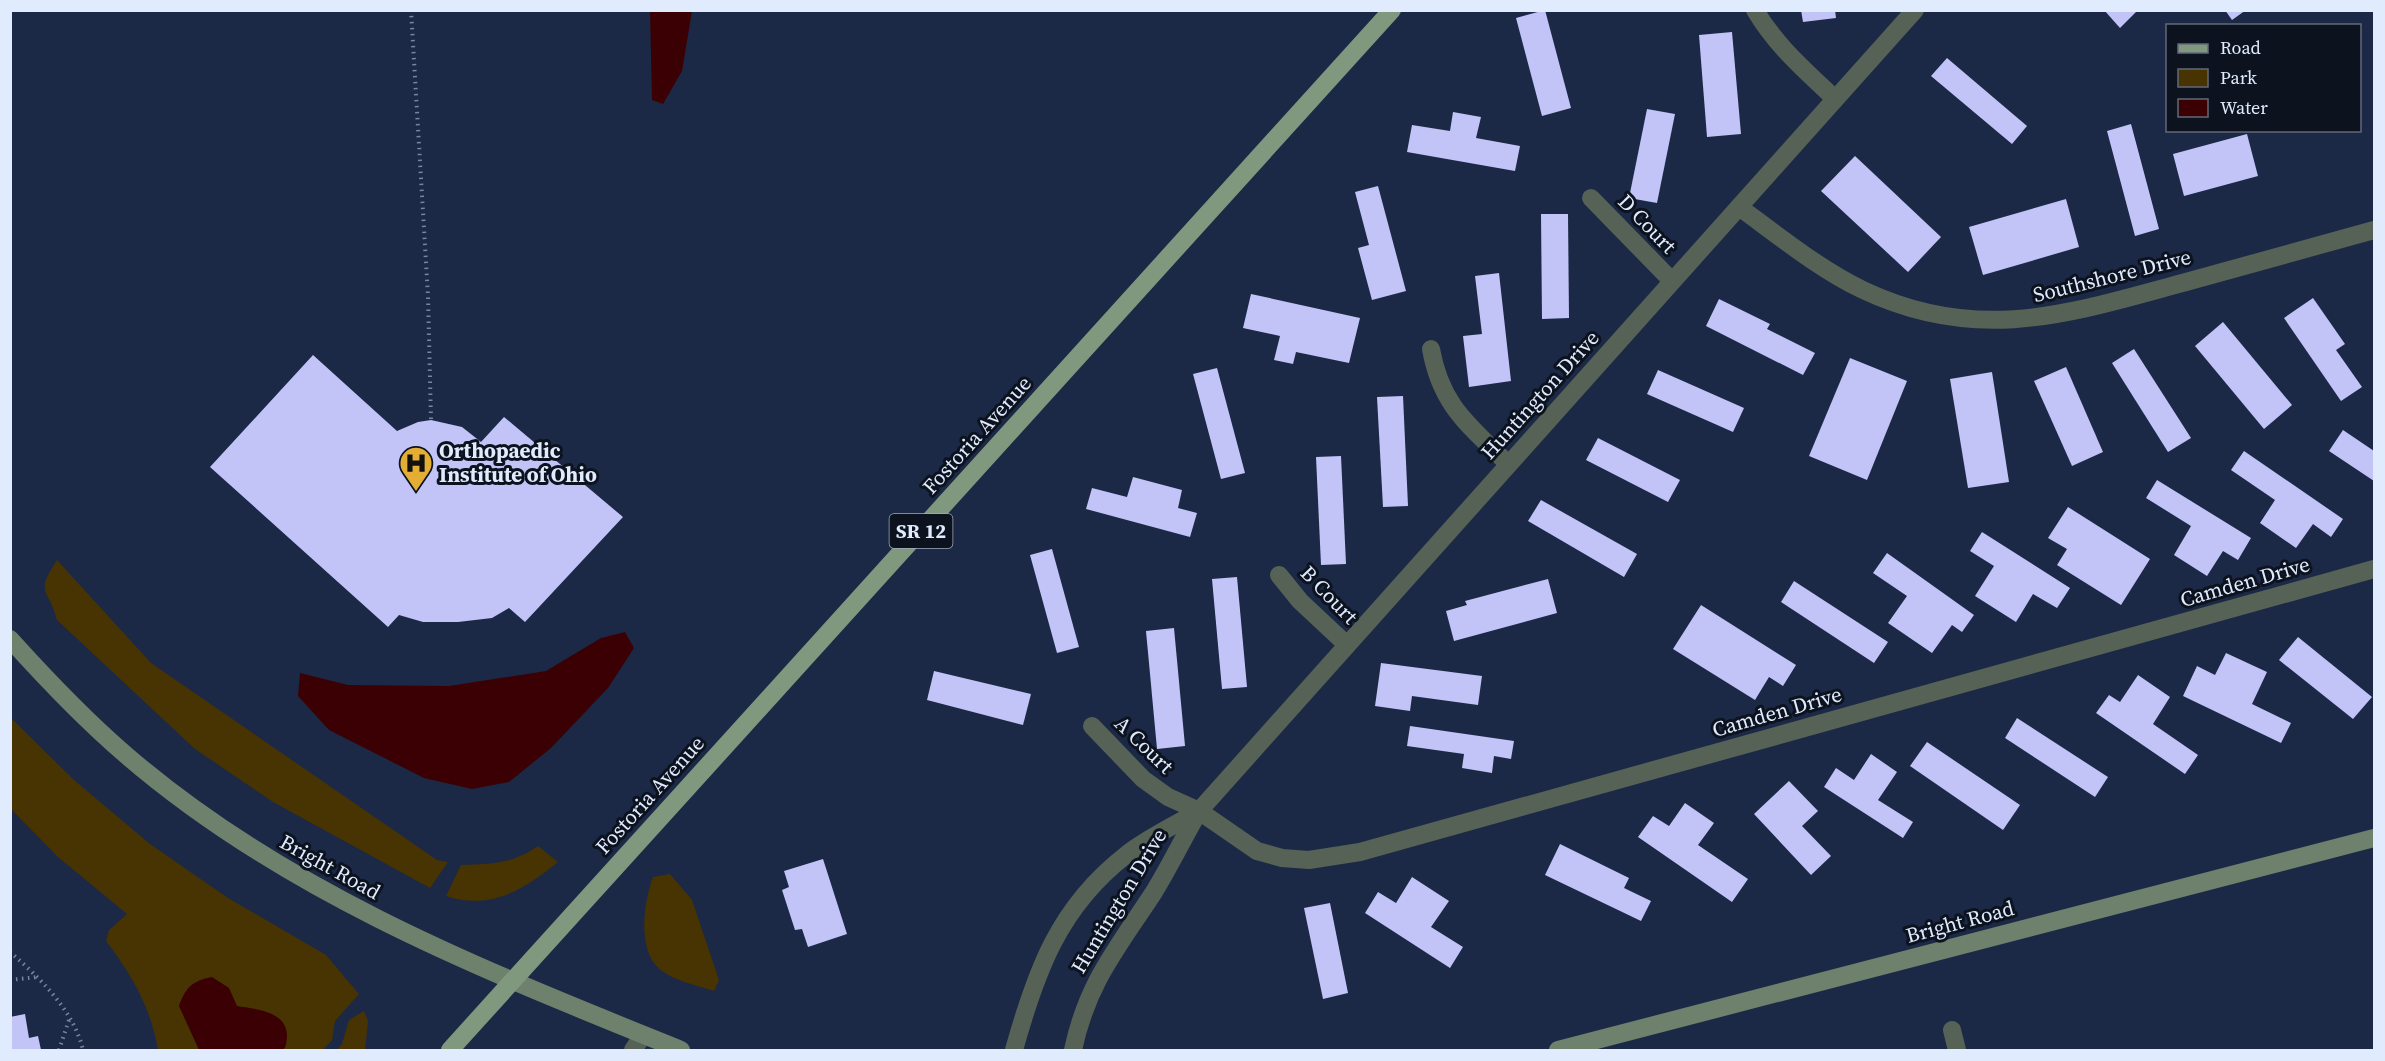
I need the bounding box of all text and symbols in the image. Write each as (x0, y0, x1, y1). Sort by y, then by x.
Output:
legend (2166, 24, 2361, 132)
text: Road (2220, 35, 2261, 60)
text: Park (2220, 65, 2257, 90)
text: Water (2220, 95, 2268, 120)
street label: D Court (1612, 187, 1683, 260)
street label: Southshore Drive (2030, 242, 2194, 309)
street label: Huntington Drive (1474, 324, 1605, 465)
street label: Fostoria Avenue (916, 369, 1038, 500)
place label: Orthopaedic Institute of Ohio (439, 436, 597, 489)
hospital icon: Orthopaedic Institute of Ohio (398, 445, 434, 492)
road number: SR 12 (890, 514, 952, 548)
street label: Camden Drive (2177, 549, 2313, 614)
street label: B Court (1294, 559, 1365, 630)
street label: Camden Drive (1709, 679, 1845, 744)
street label: A Court (1108, 709, 1180, 780)
street label: Fostoria Avenue (589, 729, 711, 860)
street label: Huntington Drive (1064, 823, 1173, 979)
street label: Bright Road (275, 827, 386, 906)
street label: Bright Road (1903, 893, 2017, 950)

